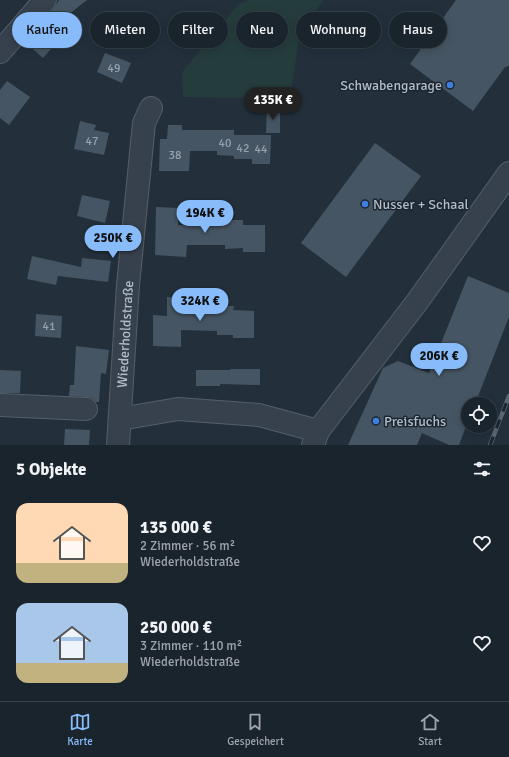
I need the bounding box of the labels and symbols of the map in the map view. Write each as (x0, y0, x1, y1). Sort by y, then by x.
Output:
house number: 49 (108, 61, 120, 76)
place label: Schwabengarage (340, 77, 442, 94)
marker: Schwabengarage (445, 80, 455, 90)
pin: 135K € (240, 87, 306, 121)
house number: 47 (86, 134, 98, 149)
house number: 40 (219, 136, 231, 151)
house number: 42 (237, 141, 249, 156)
house number: 44 (255, 142, 268, 157)
house number: 38 (169, 148, 181, 163)
place label: Nusser + Schaal (373, 196, 469, 213)
marker: Nusser + Schaal (360, 199, 370, 209)
pin: 194K € (172, 200, 238, 234)
pin: 250K € (80, 225, 146, 259)
street label: Wiederholdstraße (113, 280, 137, 388)
pin: 324K € (167, 288, 233, 322)
house number: 41 (43, 319, 55, 334)
pin: 206K € (406, 343, 472, 377)
place label: Preisfuchs (384, 413, 446, 430)
marker: Preisfuchs (371, 416, 381, 426)

